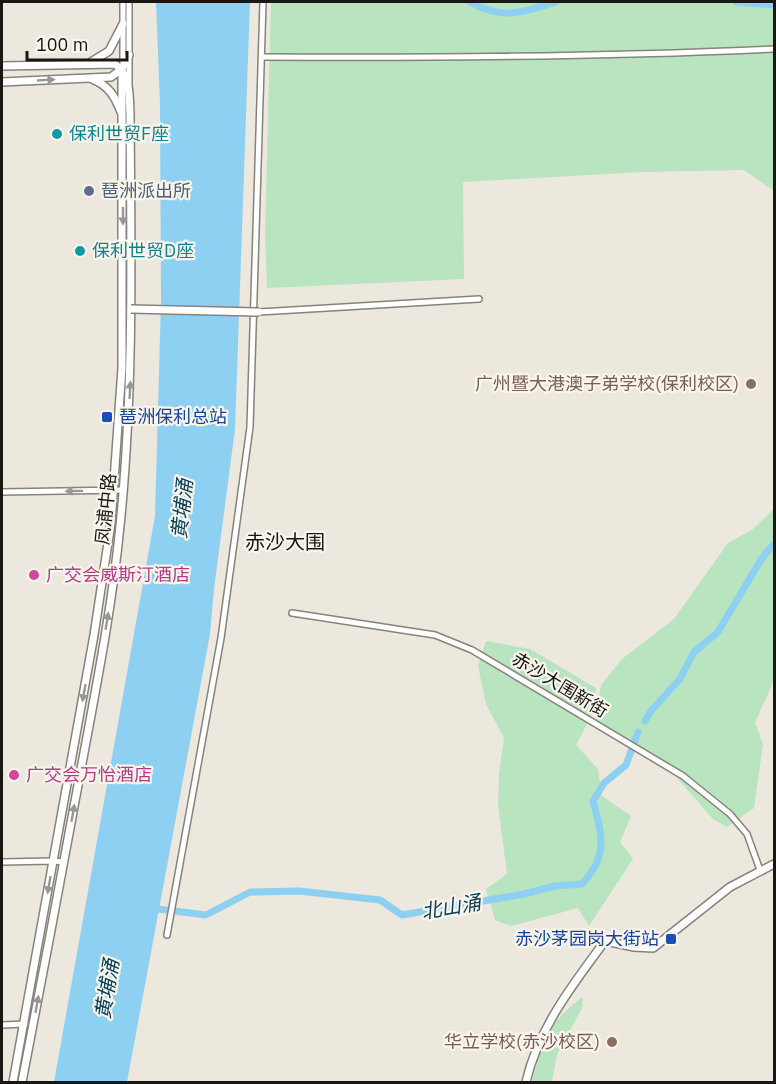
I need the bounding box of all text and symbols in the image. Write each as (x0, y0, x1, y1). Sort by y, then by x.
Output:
scale bar (27, 24, 128, 62)
text: 100 m (36, 33, 88, 56)
one-way arrow (36, 76, 55, 85)
place label: 保利世贸F座 (69, 122, 169, 145)
marker: 保利世贸F座 (50, 127, 64, 141)
place label: 琶洲派出所 (101, 179, 191, 202)
marker: 琶洲派出所 (82, 184, 96, 198)
one-way arrow (118, 206, 128, 225)
place label: 保利世贸D座 (92, 239, 194, 262)
marker: 保利世贸D座 (73, 244, 87, 258)
place label: 广州暨大港澳子弟学校(保利校区) (475, 372, 739, 395)
marker: 广州暨大港澳子弟学校(保利校区) (744, 377, 758, 391)
one-way arrow (125, 380, 134, 399)
place label: 琶洲保利总站 (119, 405, 227, 428)
marker: 琶洲保利总站 (100, 410, 114, 424)
street label: 凤浦中路 (90, 472, 121, 546)
water label: 黄埔涌 (165, 476, 198, 540)
one-way arrow (65, 486, 84, 496)
district label: 赤沙大围 (245, 528, 325, 555)
place label: 广交会威斯汀酒店 (46, 563, 190, 586)
marker: 广交会威斯汀酒店 (27, 568, 41, 582)
one-way arrow (103, 611, 112, 630)
street label: 赤沙大围新街 (508, 647, 612, 722)
one-way arrow (79, 684, 88, 703)
place label: 广交会万怡酒店 (26, 763, 152, 786)
marker: 广交会万怡酒店 (7, 768, 21, 782)
one-way arrow (69, 803, 78, 822)
one-way arrow (44, 876, 53, 895)
water label: 北山涌 (419, 888, 485, 925)
place label: 赤沙茅园岗大街站 (515, 927, 659, 950)
marker: 赤沙茅园岗大街站 (664, 932, 678, 946)
water label: 黄埔涌 (88, 955, 125, 1021)
one-way arrow (33, 995, 42, 1014)
place label: 华立学校(赤沙校区) (444, 1030, 600, 1053)
marker: 华立学校(赤沙校区) (605, 1035, 619, 1049)

